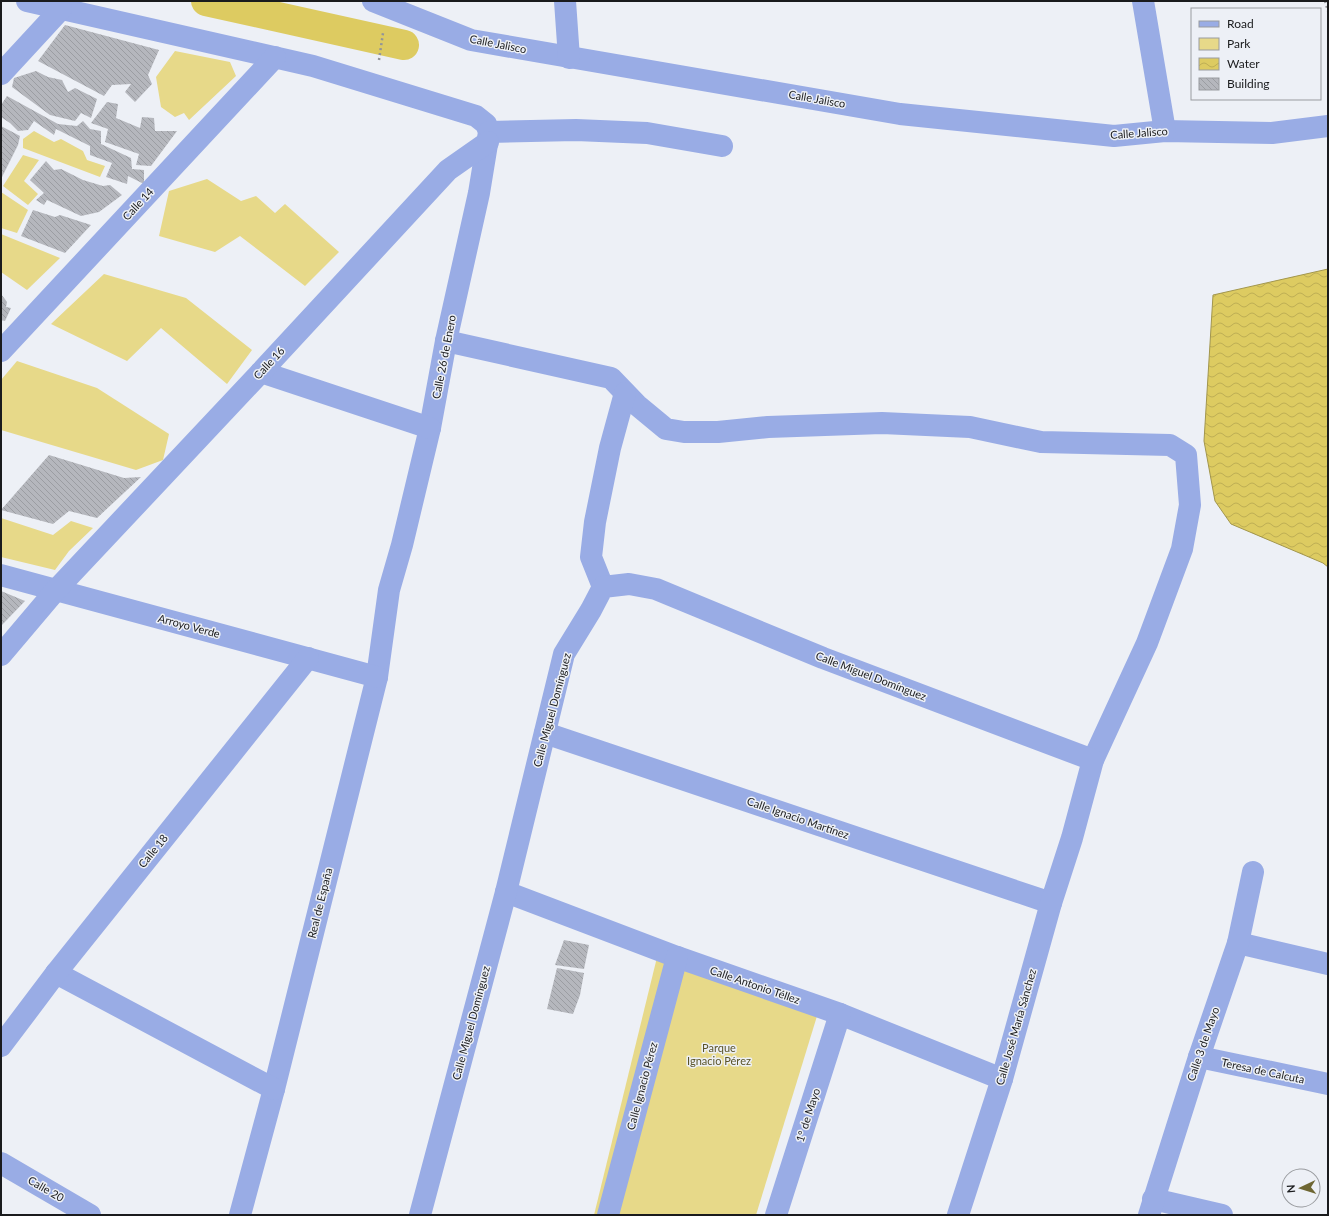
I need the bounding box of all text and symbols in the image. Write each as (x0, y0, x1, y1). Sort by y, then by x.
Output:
legend (1191, 8, 1321, 100)
text: Road (1227, 16, 1254, 31)
street label: Calle Jalisco (469, 32, 528, 55)
text: Park (1227, 36, 1251, 51)
text: Water (1227, 56, 1260, 71)
text: Building (1227, 76, 1270, 91)
street label: Calle Jalisco (788, 87, 847, 110)
street label: Calle Jalisco (1110, 124, 1168, 141)
street label: Calle 14 (119, 184, 156, 223)
street label: Calle 26 de Enero (429, 314, 458, 400)
street label: Calle 16 (250, 344, 287, 382)
street label: Arroyo Verde (157, 611, 222, 640)
street label: Calle Miguel Domínguez (814, 648, 928, 703)
street label: Calle Miguel Domínguez (530, 651, 573, 768)
street label: Calle Ignacio Martínez (745, 794, 851, 841)
street label: Calle 18 (135, 831, 170, 870)
street label: Real de España (304, 866, 335, 940)
street label: Calle Antonio Téllez (708, 963, 802, 1006)
street label: Calle Miguel Domínguez (449, 964, 492, 1081)
street label: Calle José María Sánchez (993, 967, 1038, 1087)
street label: Calle 3 de Mayo (1184, 1005, 1221, 1083)
street label: Calle Ignacio Pérez (624, 1040, 660, 1131)
park label: Parque Ignacio Pérez (687, 1041, 751, 1067)
street label: Teresa de Calcuta (1220, 1055, 1306, 1086)
street label: 1° de Mayo (793, 1086, 822, 1143)
north arrow (1281, 1168, 1321, 1208)
street label: Calle 20 (26, 1173, 67, 1204)
text: N (1284, 1184, 1297, 1193)

